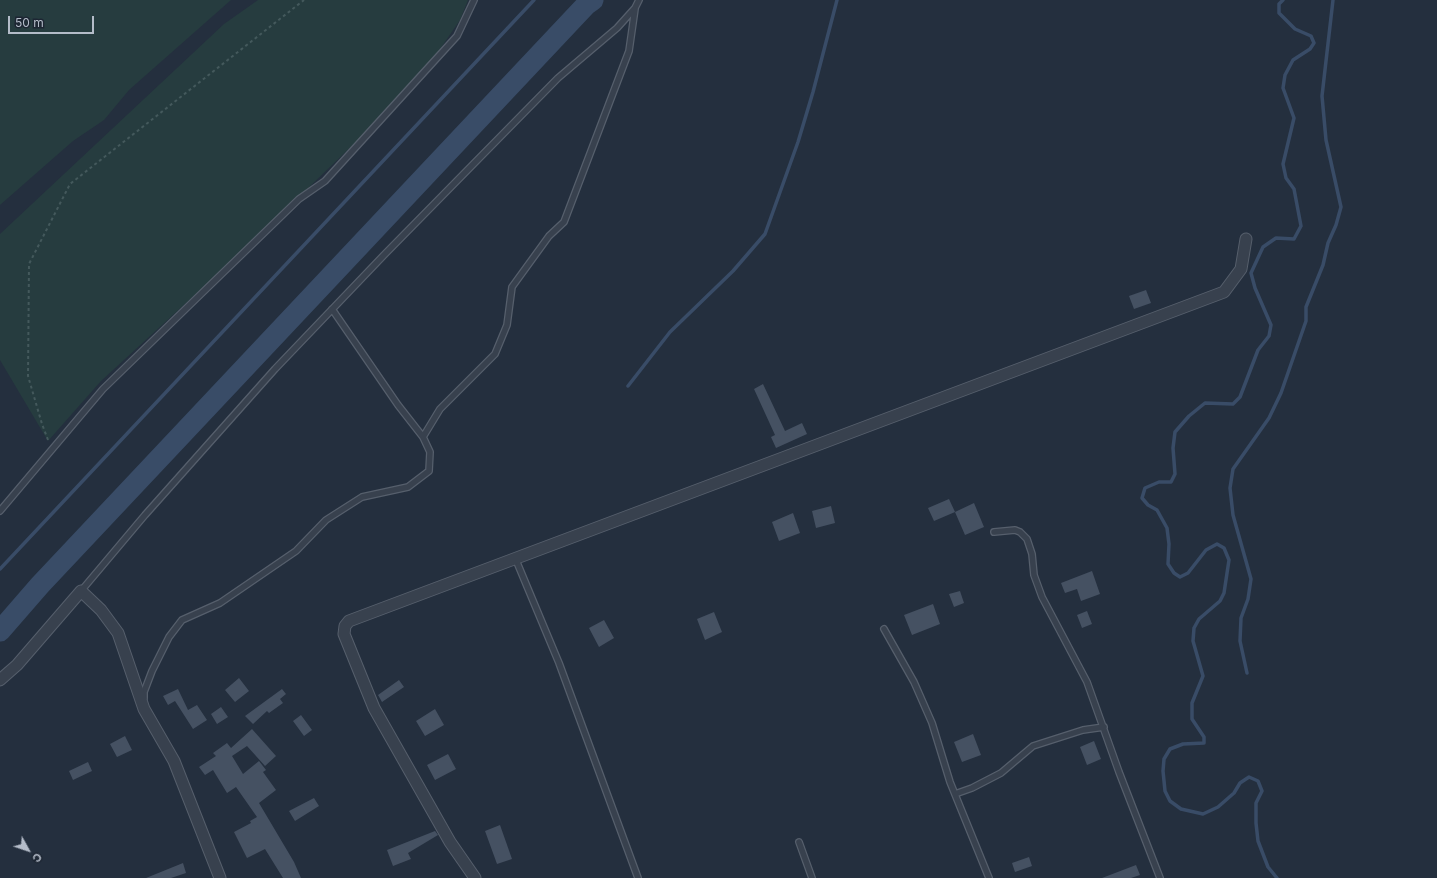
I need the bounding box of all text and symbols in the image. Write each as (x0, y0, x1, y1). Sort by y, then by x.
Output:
scale bar (10, 8, 96, 34)
text: 50 m (15, 15, 44, 30)
north arrow (8, 830, 48, 870)
text: С (29, 850, 45, 865)

